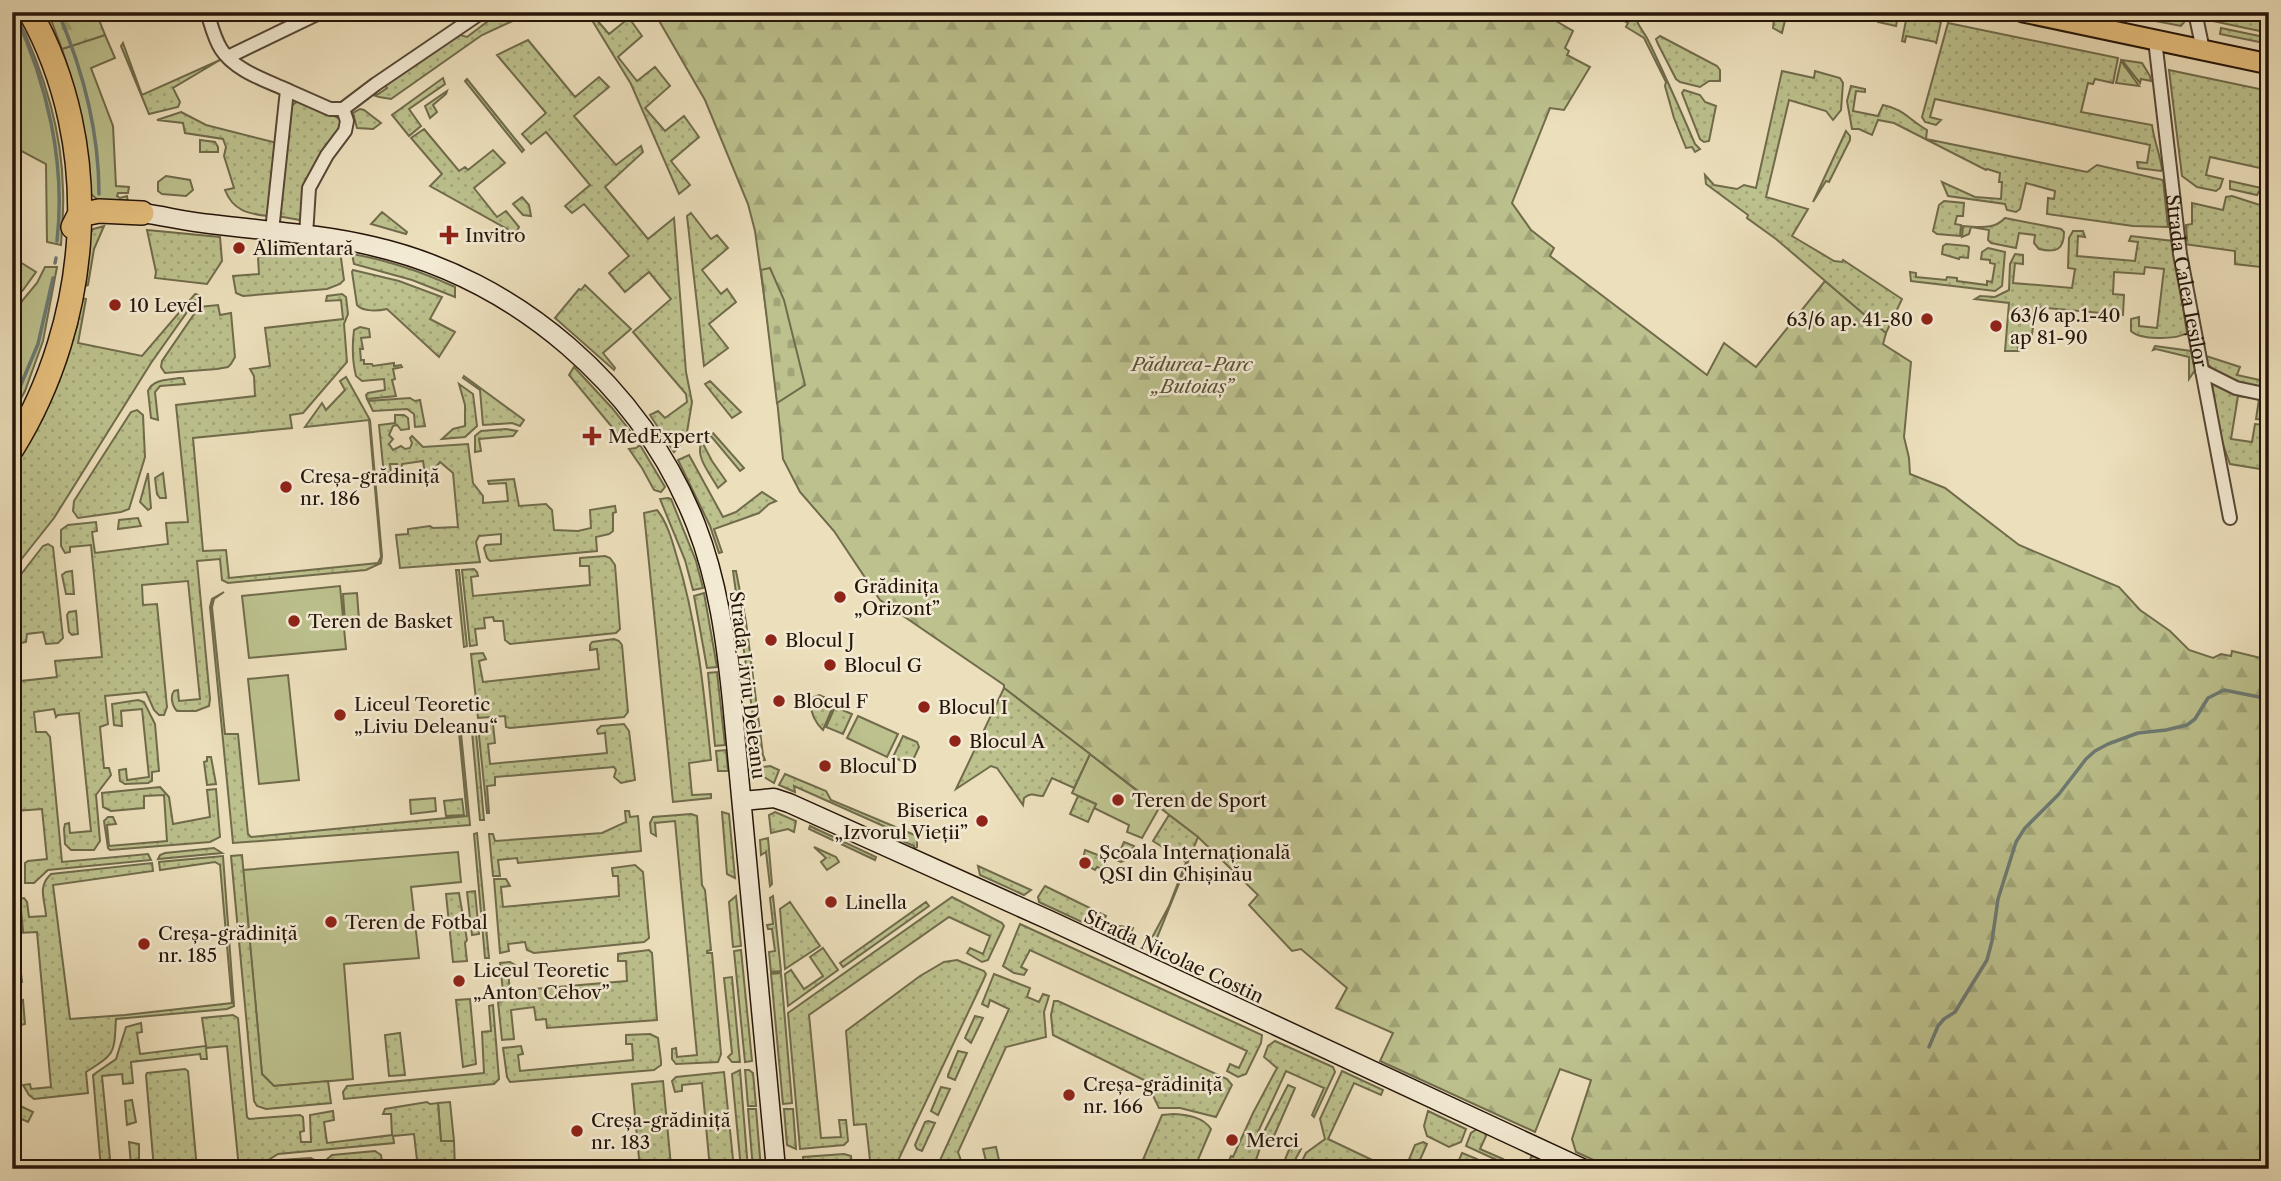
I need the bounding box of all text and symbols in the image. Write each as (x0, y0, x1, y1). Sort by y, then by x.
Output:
street label: Strada Calea Ieșilor (2161, 193, 2212, 369)
place label: Invitro (465, 224, 526, 247)
marker: Invitro (439, 225, 459, 245)
place label: Alimentară (252, 237, 353, 260)
marker: Alimentară (231, 240, 247, 256)
place label: 10 Level (129, 294, 203, 317)
marker: 10 Level (107, 297, 123, 313)
place label: 63/6 ap.1-40 ap 81-90 (2010, 304, 2120, 349)
place label: 63/6 ap. 41-80 (1786, 308, 1913, 331)
marker: 63/6 ap. 41-80 (1919, 311, 1935, 327)
marker: 63/6 ap.1-40 ap 81-90 (1988, 318, 2004, 334)
park label: Pădurea-Parc „Butoiaș” (1129, 353, 1254, 399)
place label: MedExpert (608, 425, 710, 448)
marker: MedExpert (582, 426, 602, 446)
place label: Creșa-grădiniță nr. 186 (300, 465, 440, 510)
marker: Creșa-grădiniță nr. 186 (278, 479, 294, 495)
place label: Grădinița „Orizont” (854, 575, 940, 620)
marker: Grădinița „Orizont” (832, 589, 848, 605)
street label: Strada Liviu Deleanu (725, 590, 770, 781)
place label: Teren de Basket (308, 610, 453, 633)
marker: Teren de Basket (286, 613, 302, 629)
place label: Blocul J (785, 629, 855, 652)
marker: Blocul J (763, 632, 779, 648)
place label: Blocul G (844, 654, 922, 677)
marker: Blocul G (822, 657, 838, 673)
place label: Blocul F (793, 690, 868, 713)
place label: Liceul Teoretic „Liviu Deleanu“ (354, 693, 498, 738)
marker: Blocul F (771, 693, 787, 709)
place label: Blocul I (938, 696, 1008, 719)
marker: Blocul I (916, 699, 932, 715)
marker: Liceul Teoretic „Liviu Deleanu“ (332, 707, 348, 723)
place label: Blocul A (969, 730, 1046, 753)
marker: Blocul A (947, 733, 963, 749)
place label: Blocul D (839, 755, 917, 778)
marker: Blocul D (817, 758, 833, 774)
place label: Teren de Sport (1132, 789, 1267, 812)
marker: Teren de Sport (1110, 792, 1126, 808)
place label: Biserica „Izvorul Vieții” (835, 799, 968, 844)
marker: Biserica „Izvorul Vieții” (974, 813, 990, 829)
place label: Școala Internațională QSI din Chișinău (1099, 841, 1291, 886)
marker: Școala Internațională QSI din Chișinău (1077, 855, 1093, 871)
place label: Linella (845, 891, 907, 914)
marker: Linella (823, 894, 839, 910)
street label: Strada Nicolae Costin (1080, 905, 1267, 1008)
place label: Teren de Fotbal (345, 911, 488, 934)
marker: Teren de Fotbal (323, 914, 339, 930)
place label: Creșa-grădiniță nr. 185 (158, 922, 298, 967)
marker: Creșa-grădiniță nr. 185 (136, 936, 152, 952)
place label: Liceul Teoretic „Anton Cehov” (473, 959, 610, 1004)
marker: Liceul Teoretic „Anton Cehov” (451, 973, 467, 989)
place label: Creșa-grădiniță nr. 166 (1083, 1073, 1223, 1118)
marker: Creșa-grădiniță nr. 166 (1061, 1087, 1077, 1103)
place label: Creșa-grădiniță nr. 183 (591, 1109, 731, 1154)
marker: Creșa-grădiniță nr. 183 (569, 1123, 585, 1139)
place label: Merci (1246, 1129, 1299, 1152)
marker: Merci (1224, 1132, 1240, 1148)

